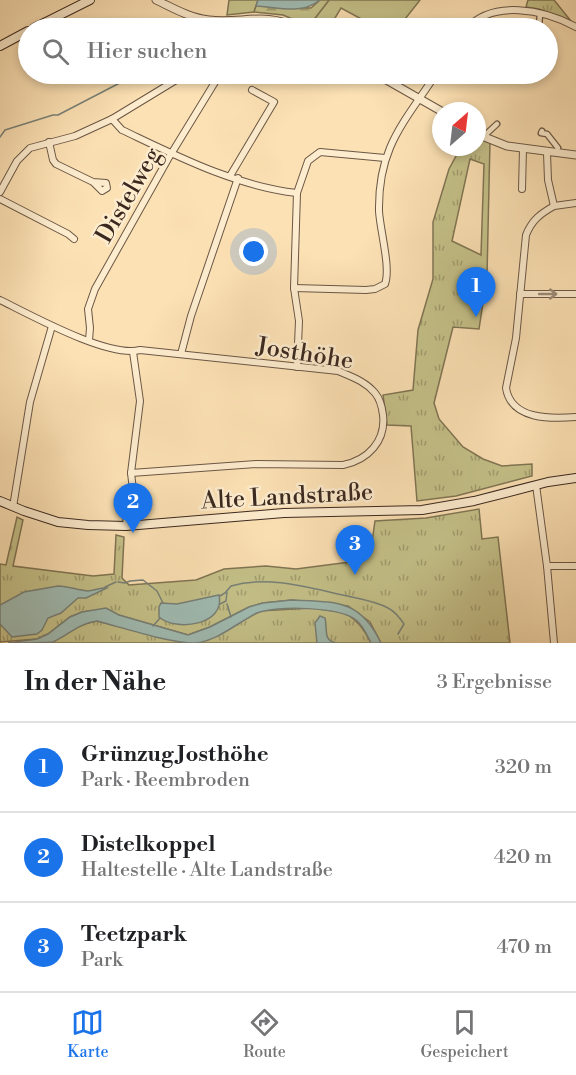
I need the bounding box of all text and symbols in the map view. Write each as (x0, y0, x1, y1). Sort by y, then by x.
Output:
search box (18, 18, 558, 84)
icon: search (39, 35, 72, 68)
text: Hier suchen (87, 38, 207, 65)
north arrow (432, 102, 486, 156)
street label: Distelweg (89, 142, 169, 249)
your location (239, 237, 268, 266)
pin: 1 (456, 268, 496, 317)
one-way arrow (538, 288, 558, 300)
street label: Josthöhe (253, 331, 355, 376)
street label: Alte Landstraße (199, 478, 374, 517)
pin: 2 (114, 484, 152, 533)
pin: 3 (336, 526, 374, 575)
text: In der Nähe (24, 666, 166, 698)
text: 3 Ergebnisse (437, 670, 552, 695)
text: Grünzug Josthöhe (81, 741, 269, 768)
text: 1 (39, 755, 48, 780)
text: 320 m (495, 755, 552, 780)
text: Park · Reembroden (81, 768, 250, 793)
text: Distelkoppel (81, 831, 215, 858)
text: 2 (37, 845, 50, 870)
text: 420 m (494, 845, 552, 870)
text: Haltestelle · Alte Landstraße (81, 858, 333, 883)
text: Teetzpark (81, 921, 187, 948)
text: 3 (37, 935, 50, 960)
text: 470 m (496, 935, 552, 960)
text: Park (81, 948, 123, 973)
tab: Karte (67, 1006, 109, 1062)
tab: Route (243, 1006, 286, 1062)
tab: Gespeichert (421, 1006, 509, 1062)

